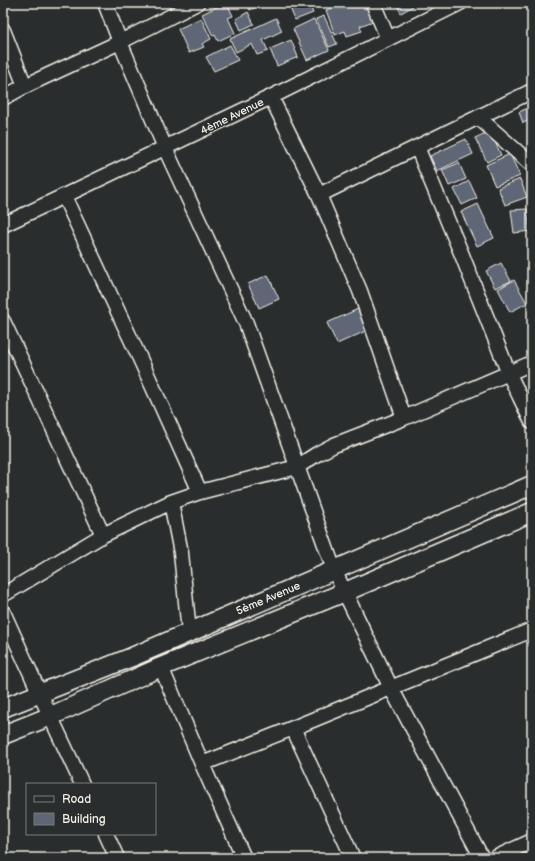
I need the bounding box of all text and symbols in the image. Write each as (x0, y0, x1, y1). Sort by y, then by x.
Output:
street label: 4ème Avenue (198, 95, 266, 137)
street label: 5ème Avenue (234, 579, 303, 618)
legend (26, 783, 156, 835)
text: Road (62, 792, 91, 807)
text: Building (62, 812, 106, 827)

